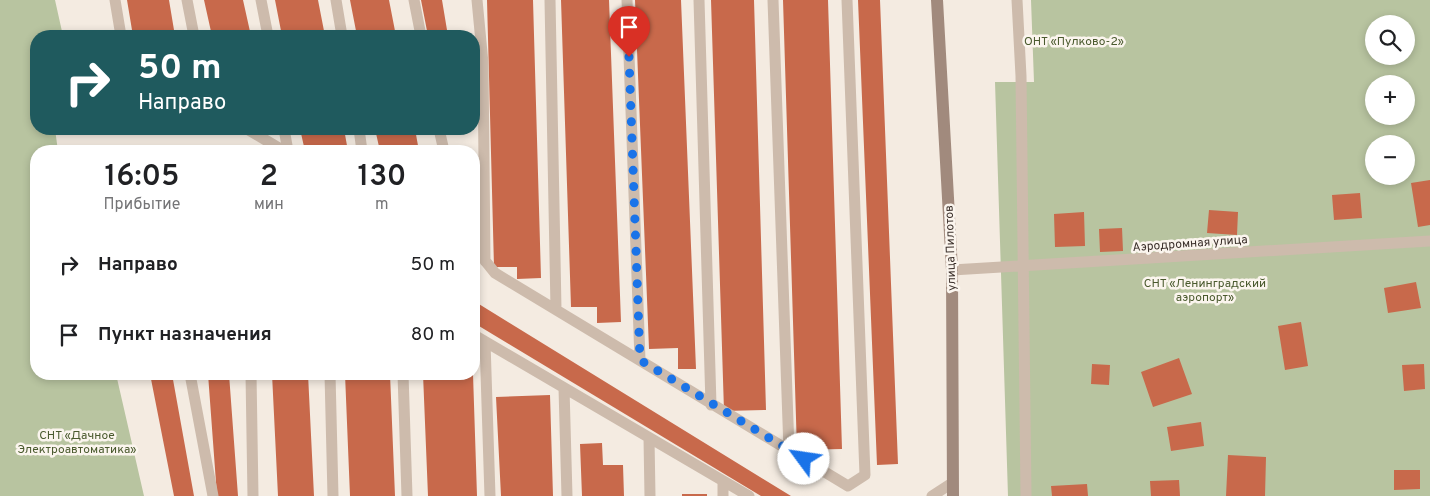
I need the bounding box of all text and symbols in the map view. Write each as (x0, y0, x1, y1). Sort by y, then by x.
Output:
pin (608, 6, 650, 57)
icon: arrive (615, 13, 643, 41)
map controls (1365, 15, 1415, 185)
button: search (1365, 15, 1415, 65)
park label: ОНТ «Пулково-2» (1024, 34, 1124, 50)
text: 50 m (138, 47, 222, 91)
icon: right (55, 50, 120, 115)
button: + (1365, 75, 1415, 125)
text: Направо (138, 90, 226, 117)
button: − (1365, 135, 1415, 185)
text: 16:05 (104, 159, 180, 196)
text: 2 (260, 159, 278, 196)
text: 130 (357, 159, 406, 196)
text: Прибытие (104, 195, 180, 215)
text: мин (254, 195, 284, 215)
text: m (375, 195, 389, 215)
street label: улица Пилотов (942, 205, 960, 291)
street label: Аэродромная улица (1132, 232, 1248, 256)
icon: right (55, 251, 83, 279)
text: Направо (98, 253, 178, 277)
text: 50 m (410, 253, 455, 277)
park label: СНТ «Ленинградский аэропорт» (1144, 276, 1266, 306)
icon: arrive (55, 321, 83, 349)
text: Пункт назначения (98, 323, 272, 347)
text: 80 m (411, 323, 455, 347)
park label: СНТ «Дачное Электроавтоматика» (17, 428, 137, 458)
position arrow (777, 432, 829, 484)

